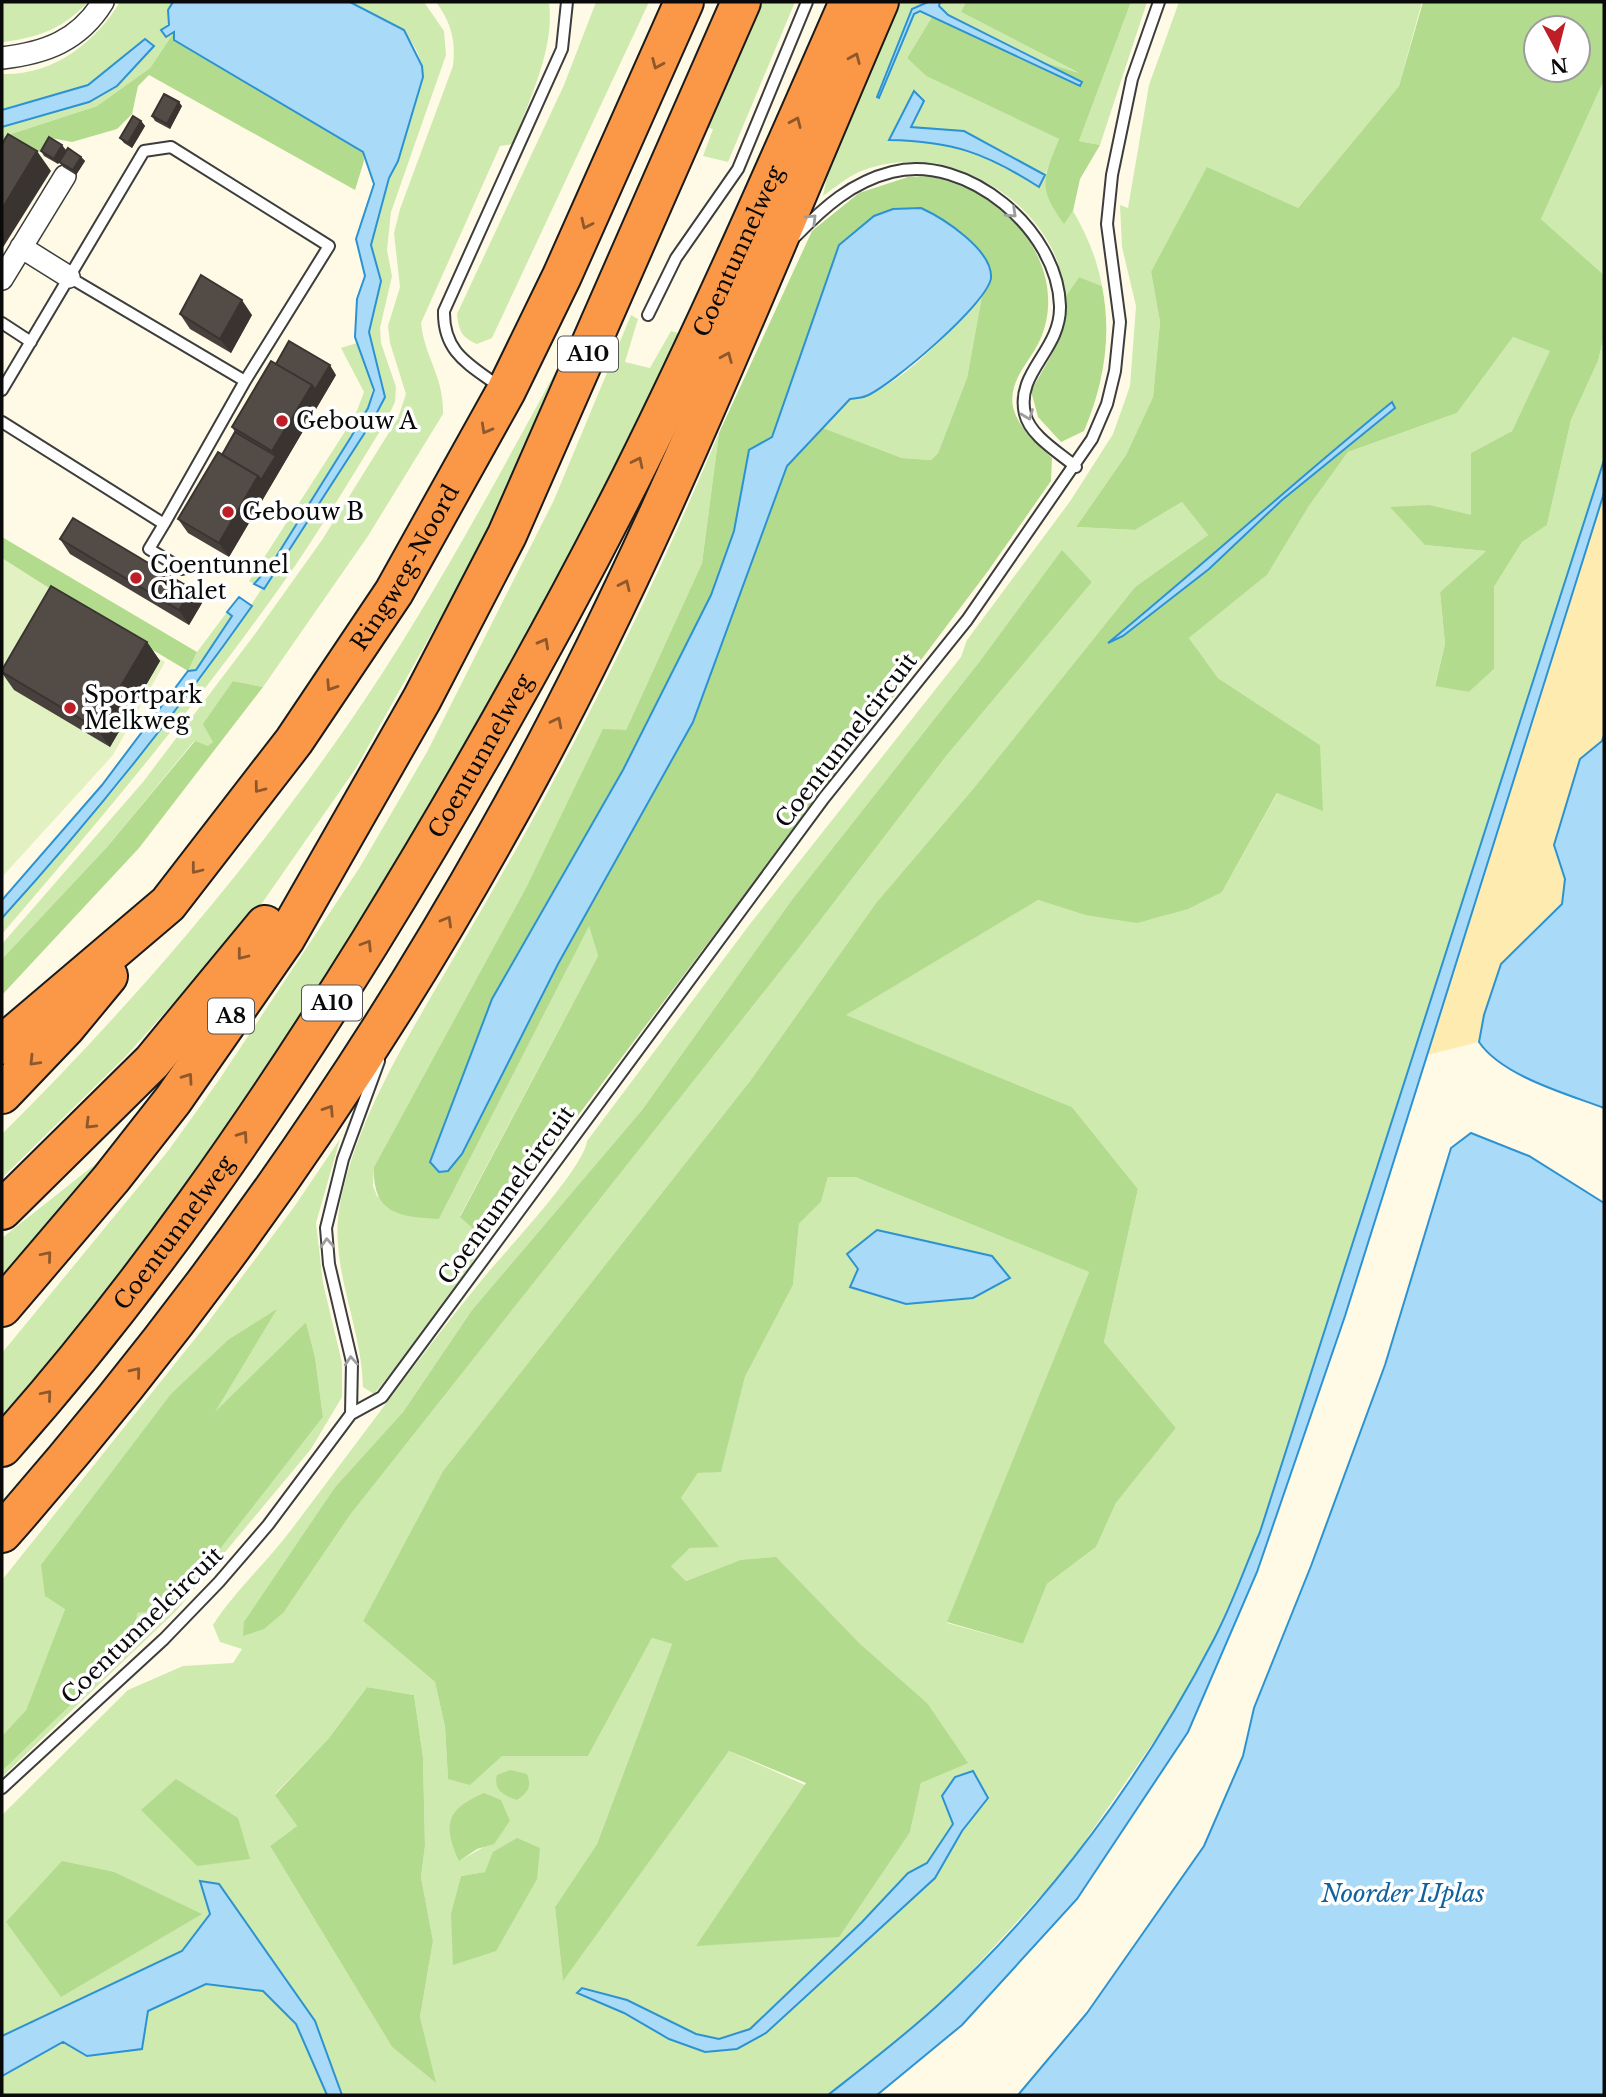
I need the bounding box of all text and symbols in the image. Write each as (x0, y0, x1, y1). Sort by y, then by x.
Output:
north arrow (1522, 14, 1592, 84)
one-way arrow (847, 52, 861, 65)
text: N (1549, 53, 1569, 78)
one-way arrow (651, 57, 665, 70)
one-way arrow (788, 117, 802, 130)
street label: Coentunnelweg (687, 161, 789, 341)
one-way arrow (1004, 205, 1017, 218)
one-way arrow (804, 215, 817, 228)
one-way arrow (580, 217, 594, 229)
road number: A10 (558, 336, 618, 372)
one-way arrow (718, 352, 732, 364)
place label: Gebouw A (296, 407, 418, 435)
one-way arrow (1020, 408, 1034, 421)
marker: Gebouw A (274, 413, 290, 429)
one-way arrow (481, 421, 494, 434)
one-way arrow (630, 457, 644, 469)
street label: Ringweg-Noord (345, 479, 465, 656)
place label: Gebouw B (242, 498, 364, 526)
marker: Gebouw B (220, 504, 236, 520)
place label: Coentunnel Chalet (150, 551, 289, 605)
marker: Coentunnel Chalet (128, 570, 144, 586)
one-way arrow (616, 580, 630, 592)
one-way arrow (536, 638, 549, 650)
street label: Coentunnelcircuit (769, 647, 923, 833)
street label: Coentunnelweg (422, 668, 539, 843)
one-way arrow (326, 679, 339, 692)
place label: Sportpark Melkweg (84, 681, 203, 735)
marker: Sportpark Melkweg (62, 700, 78, 716)
one-way arrow (549, 716, 563, 729)
one-way arrow (255, 780, 268, 793)
one-way arrow (191, 862, 204, 874)
one-way arrow (439, 915, 452, 928)
one-way arrow (359, 940, 372, 953)
one-way arrow (237, 947, 250, 959)
road number: A10 (302, 986, 362, 1020)
road number: A8 (208, 998, 254, 1034)
one-way arrow (29, 1053, 42, 1066)
one-way arrow (180, 1072, 193, 1085)
street label: Coentunnelcircuit (432, 1100, 580, 1290)
one-way arrow (321, 1105, 333, 1118)
one-way arrow (86, 1116, 99, 1129)
one-way arrow (235, 1131, 247, 1144)
street label: Coentunnelweg (108, 1150, 240, 1315)
one-way arrow (320, 1237, 335, 1248)
one-way arrow (39, 1251, 51, 1264)
one-way arrow (344, 1355, 359, 1366)
one-way arrow (128, 1367, 140, 1380)
one-way arrow (39, 1391, 51, 1404)
street label: Coentunnelcircuit (55, 1540, 229, 1709)
water label: Noorder IJplas (1320, 1879, 1485, 1908)

